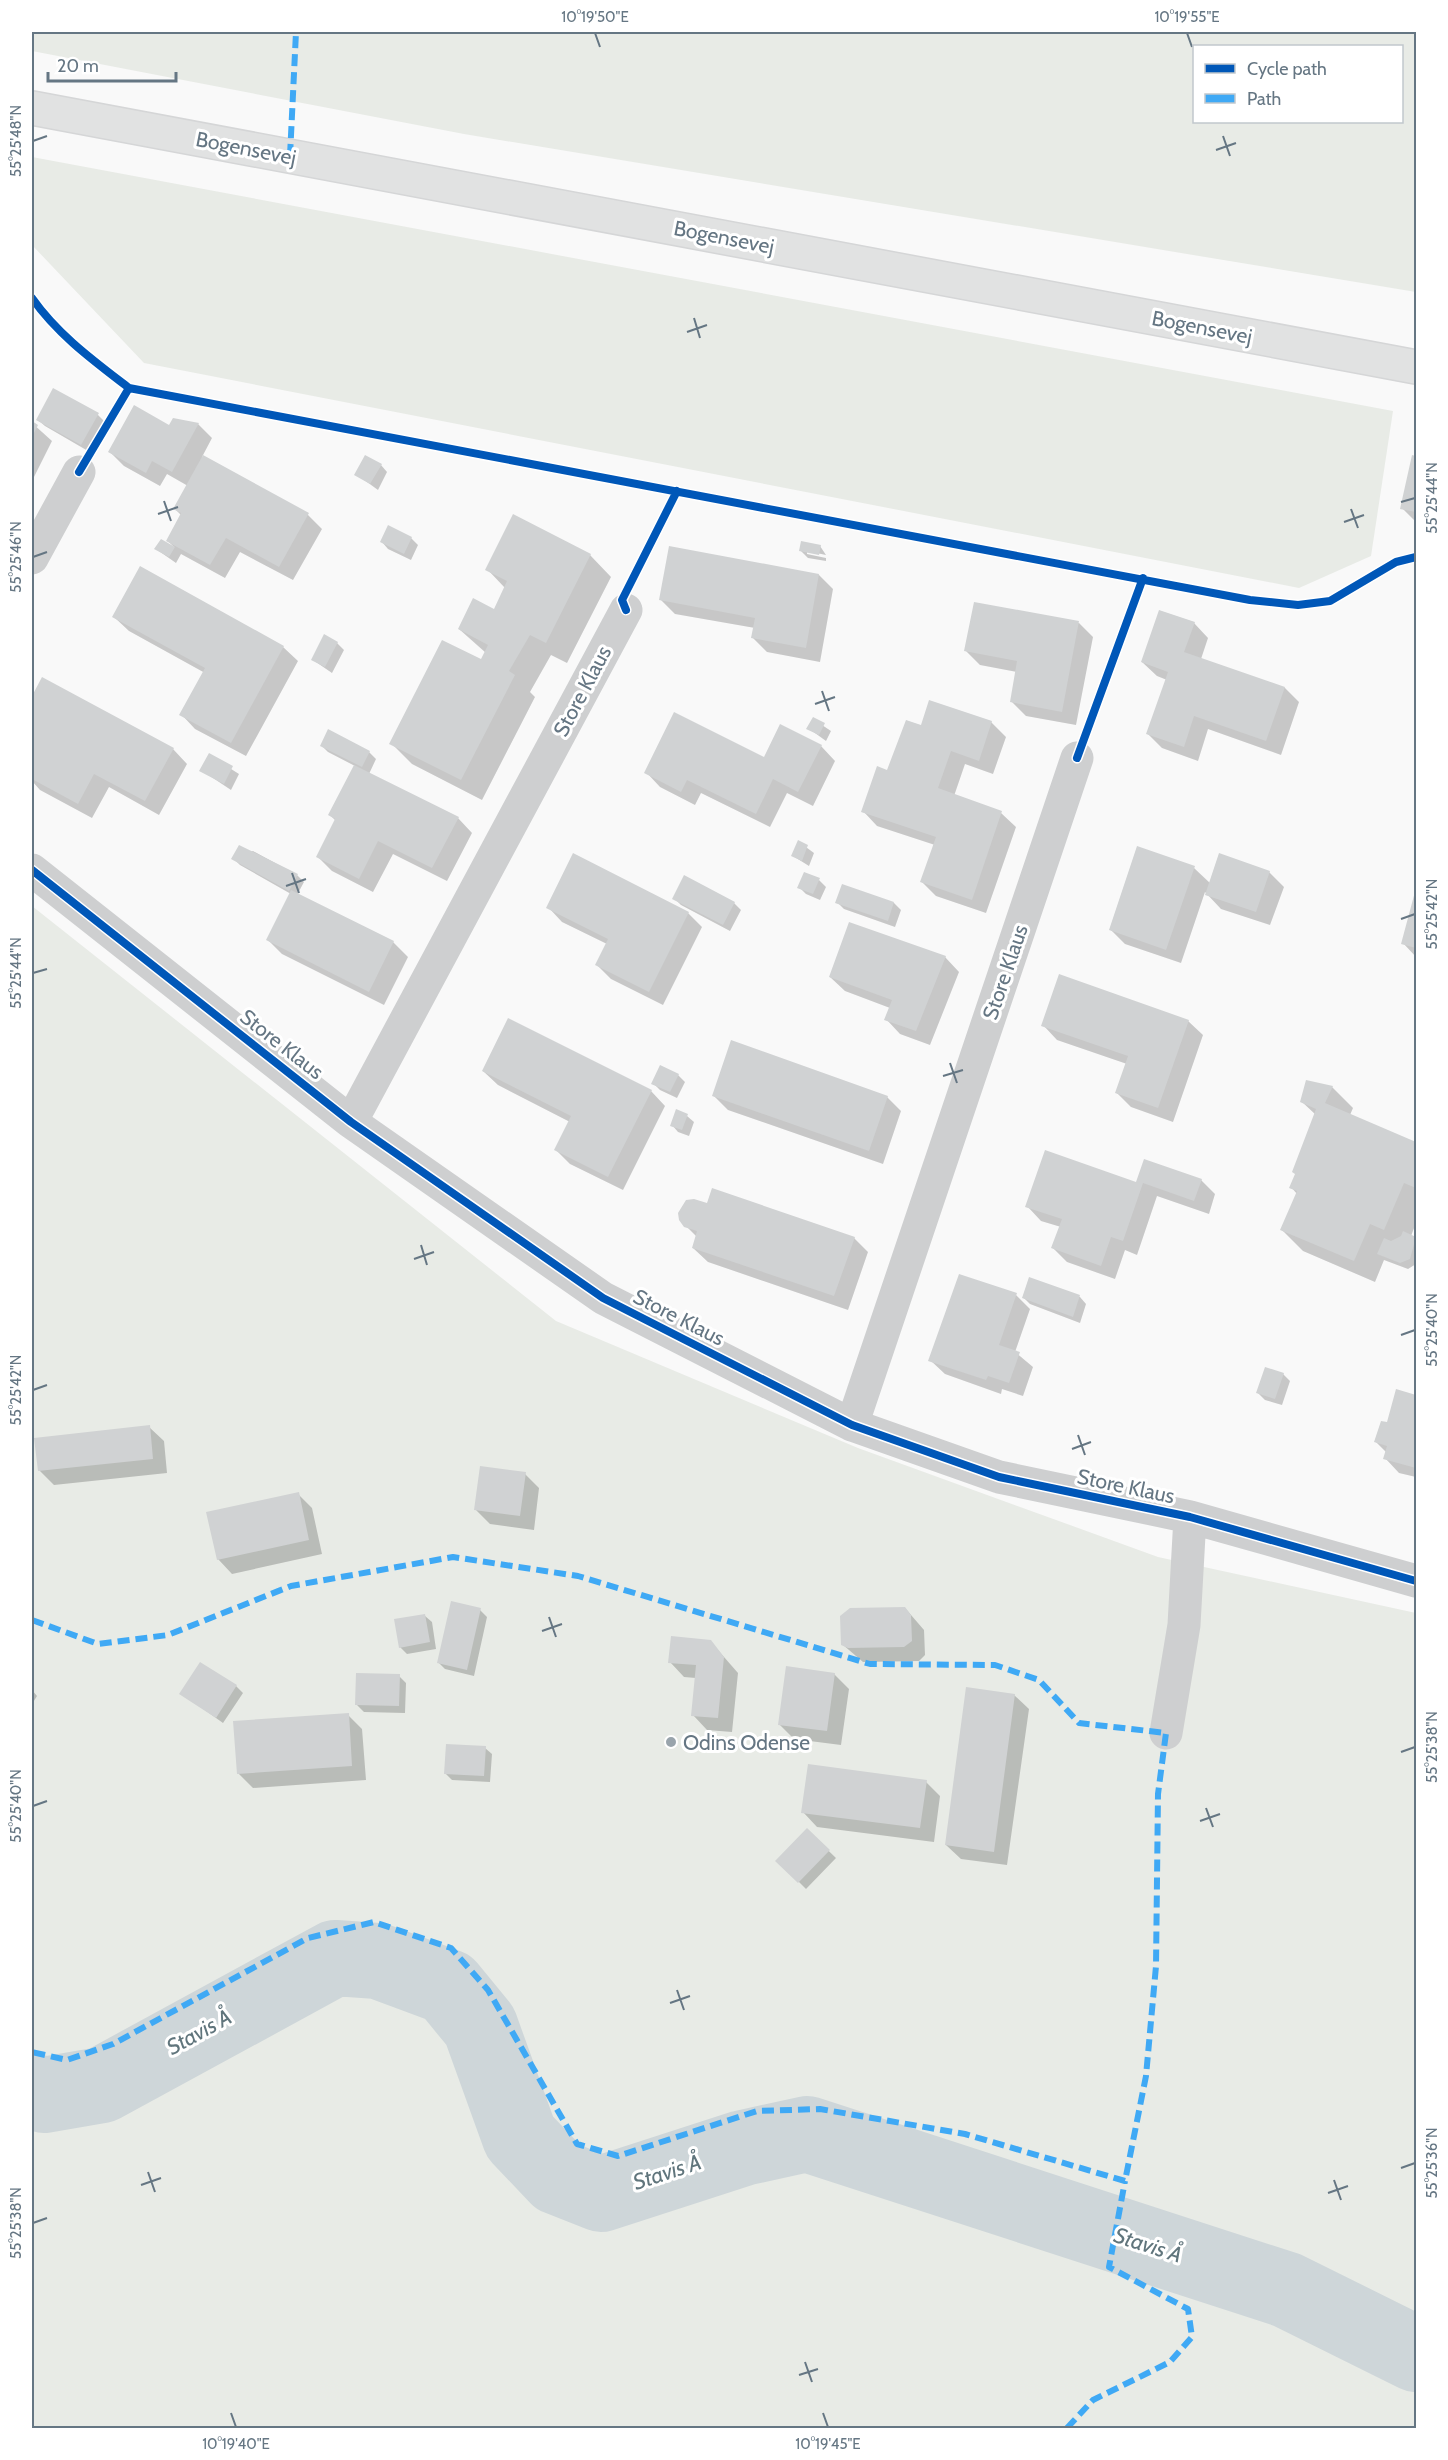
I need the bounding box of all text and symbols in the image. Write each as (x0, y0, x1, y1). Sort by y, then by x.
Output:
text: 10°19'50"E (561, 8, 629, 26)
text: 10°19'55"E (1154, 8, 1220, 26)
scale bar (48, 45, 176, 83)
legend (1193, 45, 1403, 123)
text: 20 m (57, 55, 99, 77)
text: Cycle path (1247, 58, 1327, 80)
text: Path (1247, 88, 1281, 110)
text: 55°25'48"N (7, 105, 25, 177)
street label: Bogensevej (193, 126, 298, 171)
street label: Bogensevej (671, 215, 776, 260)
street label: Bogensevej (1149, 305, 1254, 350)
text: 55°25'44"N (1423, 462, 1441, 534)
text: 55°25'46"N (7, 521, 25, 593)
street label: Store Klaus (548, 641, 616, 741)
text: 55°25'42"N (1423, 879, 1441, 949)
street label: Store Klaus (977, 921, 1033, 1023)
text: 55°25'44"N (7, 937, 25, 1009)
street label: Store Klaus (235, 1004, 329, 1084)
street label: Store Klaus (629, 1283, 729, 1351)
text: 55°25'40"N (1423, 1293, 1441, 1367)
text: 55°25'42"N (7, 1355, 25, 1425)
street label: Store Klaus (1075, 1463, 1177, 1509)
text: 55°25'38"N (1423, 1711, 1441, 1783)
place label: Odins Odense (683, 1730, 810, 1755)
marker: Odins Odense (664, 1735, 678, 1749)
text: 55°25'40"N (7, 1769, 25, 1843)
water label: Stavis Å (161, 2002, 236, 2061)
text: 55°25'36"N (1423, 2127, 1441, 2199)
water label: Stavis Å (629, 2147, 704, 2196)
text: 55°25'38"N (7, 2187, 25, 2259)
water label: Stavis Å (1111, 2220, 1186, 2269)
text: 10°19'40"E (202, 2435, 270, 2453)
text: 10°19'45"E (795, 2435, 861, 2453)

